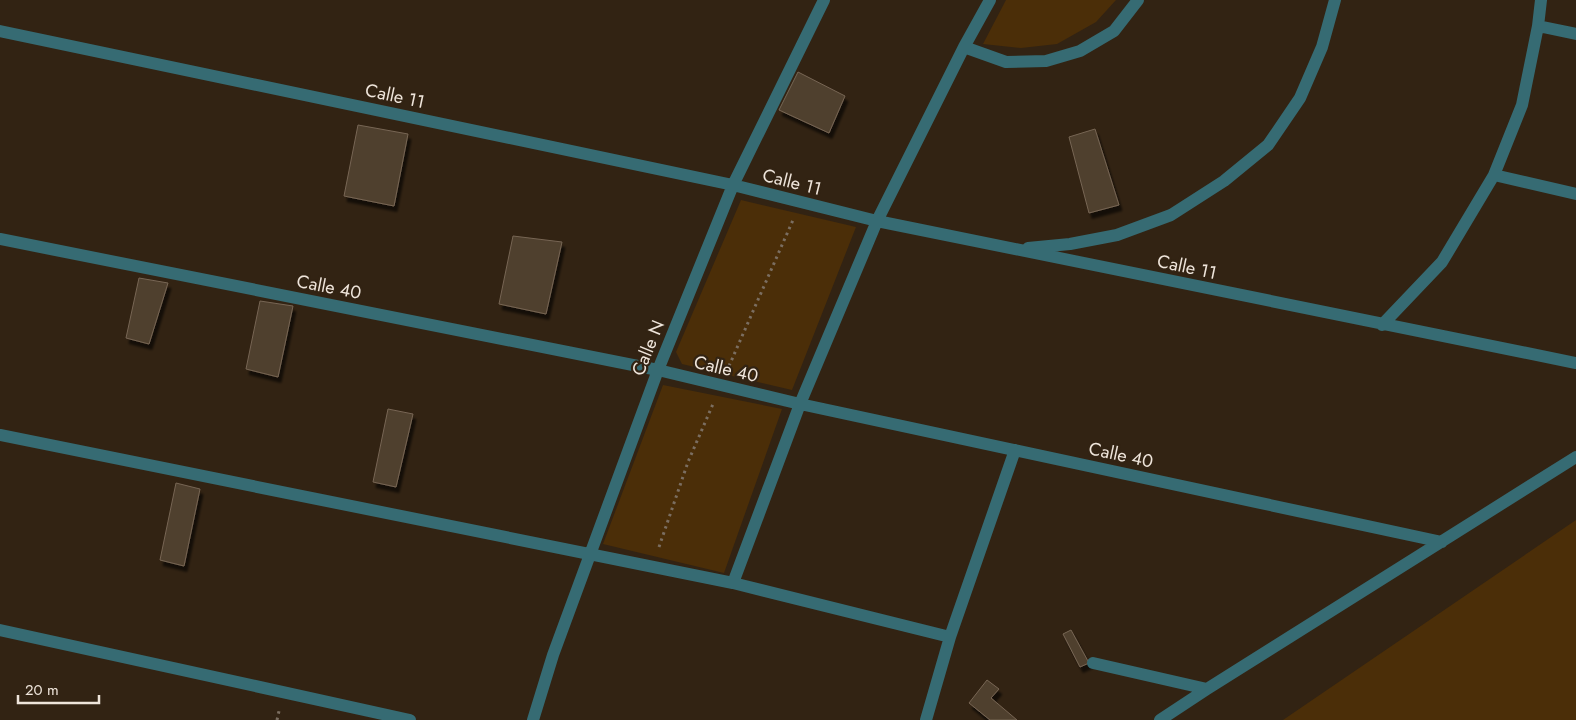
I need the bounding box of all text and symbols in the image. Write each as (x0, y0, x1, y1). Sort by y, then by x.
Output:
street label: Calle 11 (363, 77, 427, 115)
street label: Calle 11 (760, 162, 824, 202)
street label: Calle 11 (1155, 248, 1219, 286)
street label: Calle 40 (295, 268, 364, 306)
street label: Calle N (625, 316, 671, 380)
street label: Calle 40 (691, 349, 761, 389)
street label: Calle 40 (1086, 436, 1156, 475)
scale bar (18, 672, 99, 704)
text: 20 m (25, 679, 59, 701)

